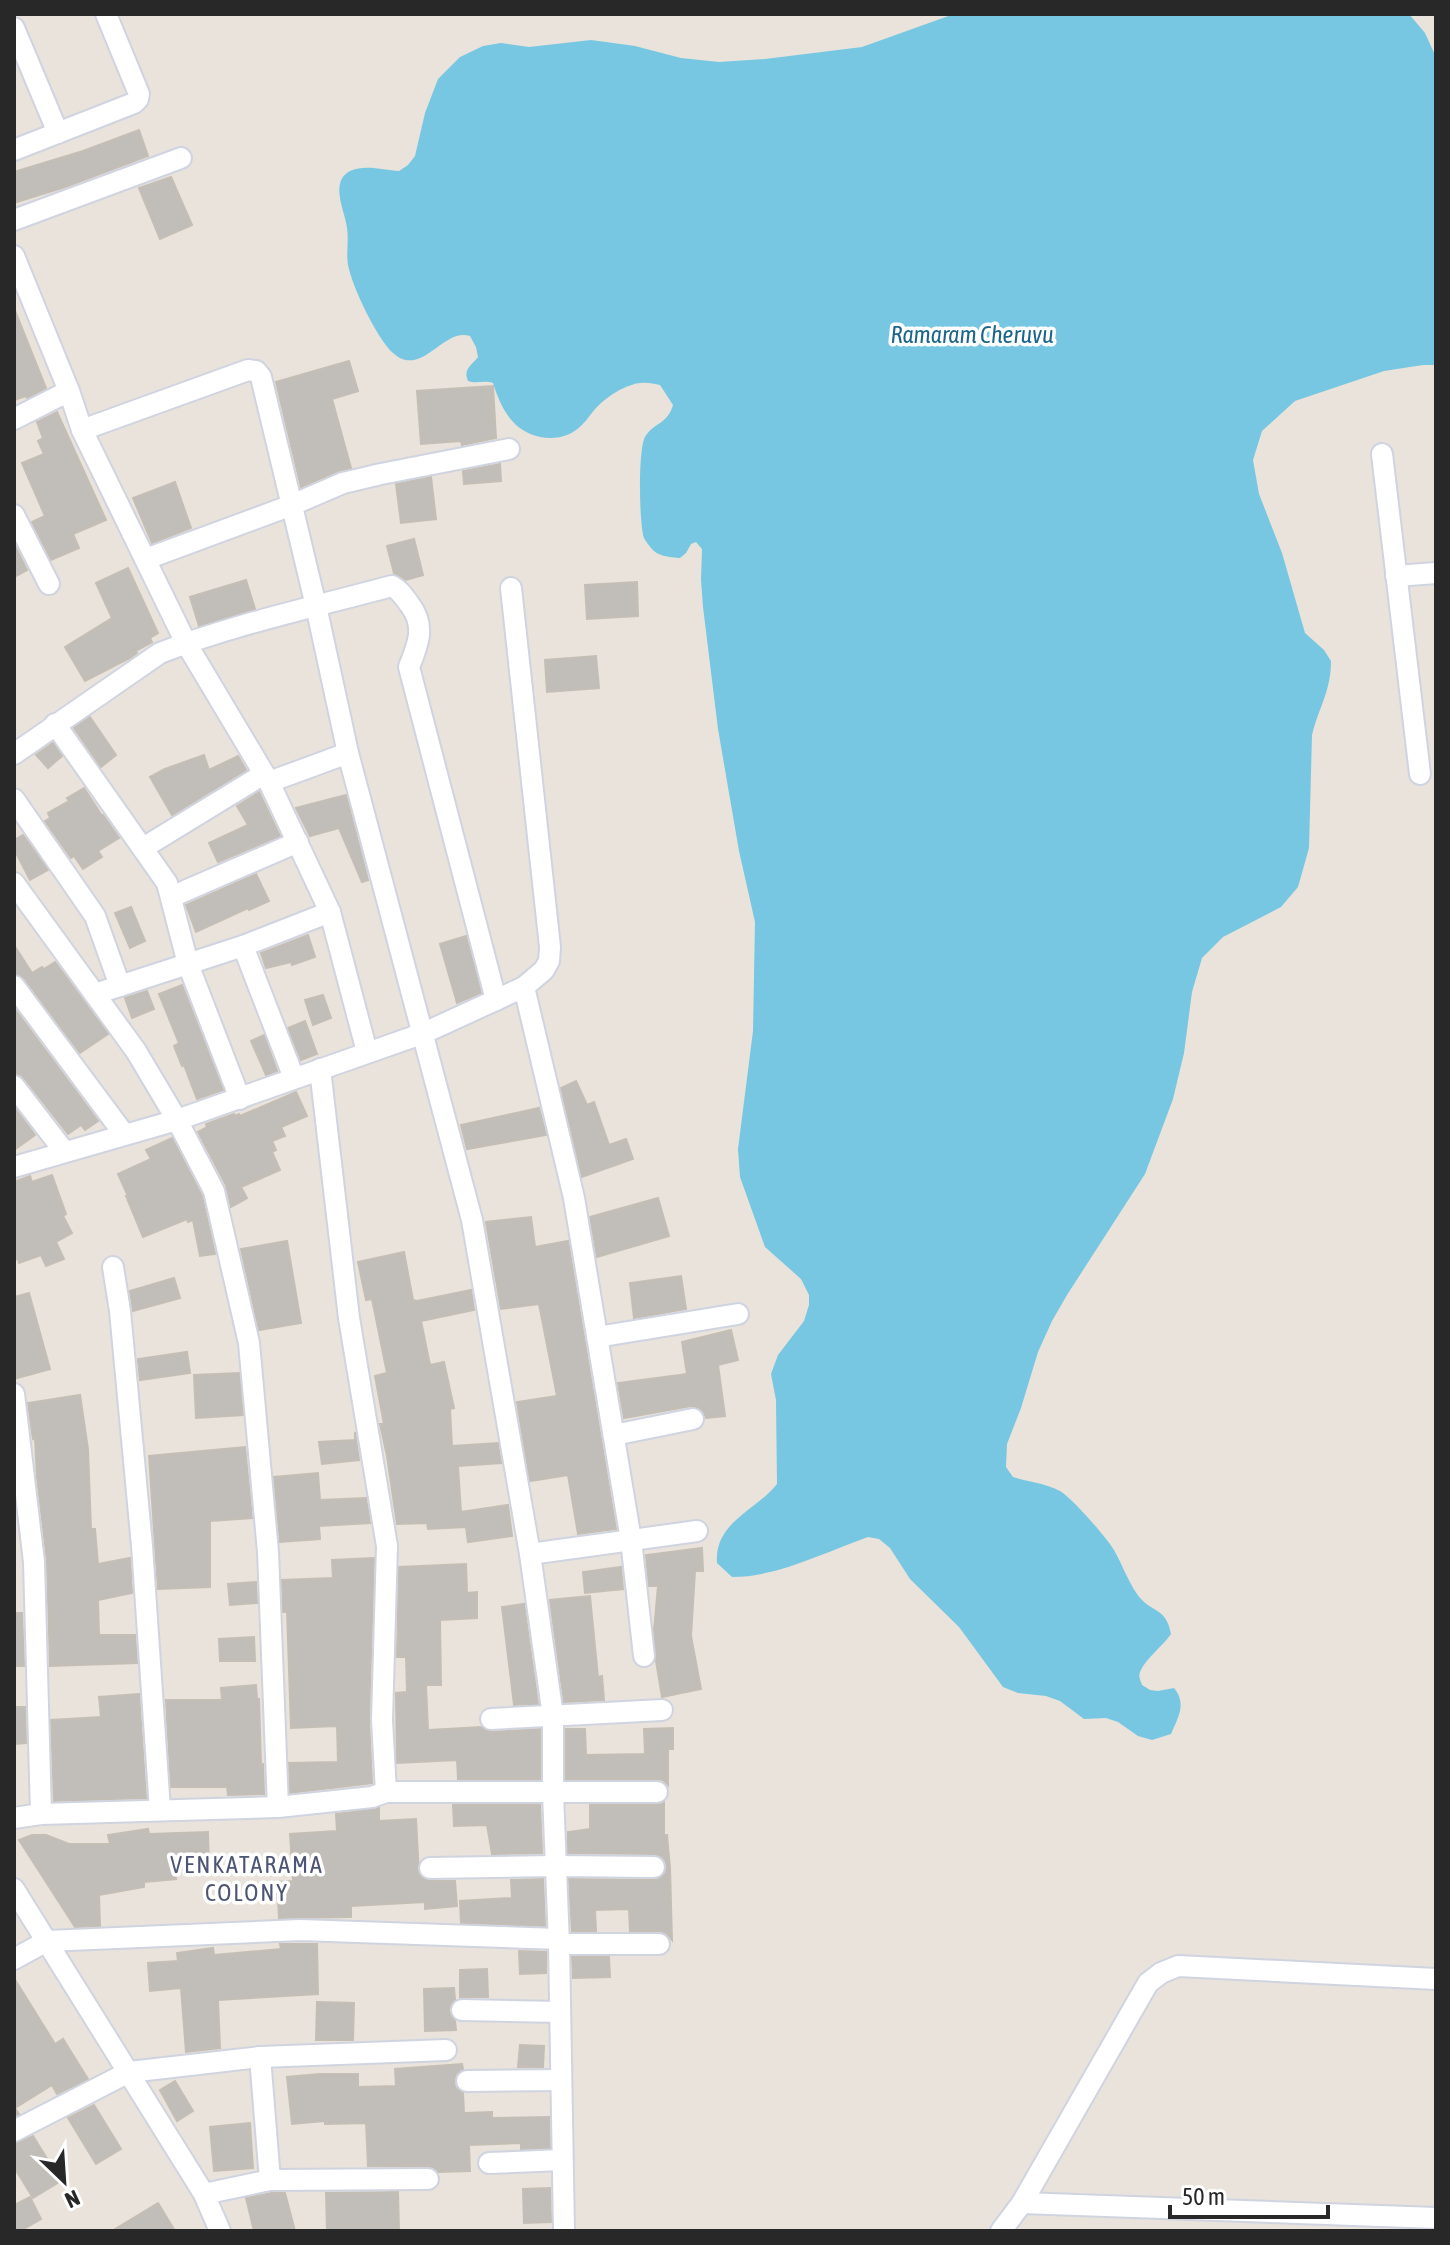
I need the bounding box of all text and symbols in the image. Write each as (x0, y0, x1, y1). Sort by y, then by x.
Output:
water label: Ramaram Cheruvu (890, 321, 1054, 348)
district label: VENKATARAMA COLONY (170, 1851, 324, 1906)
north arrow (24, 2141, 104, 2221)
scale bar (1170, 2169, 1328, 2219)
text: 50 m (1182, 2183, 1225, 2210)
text: N (61, 2185, 84, 2214)

